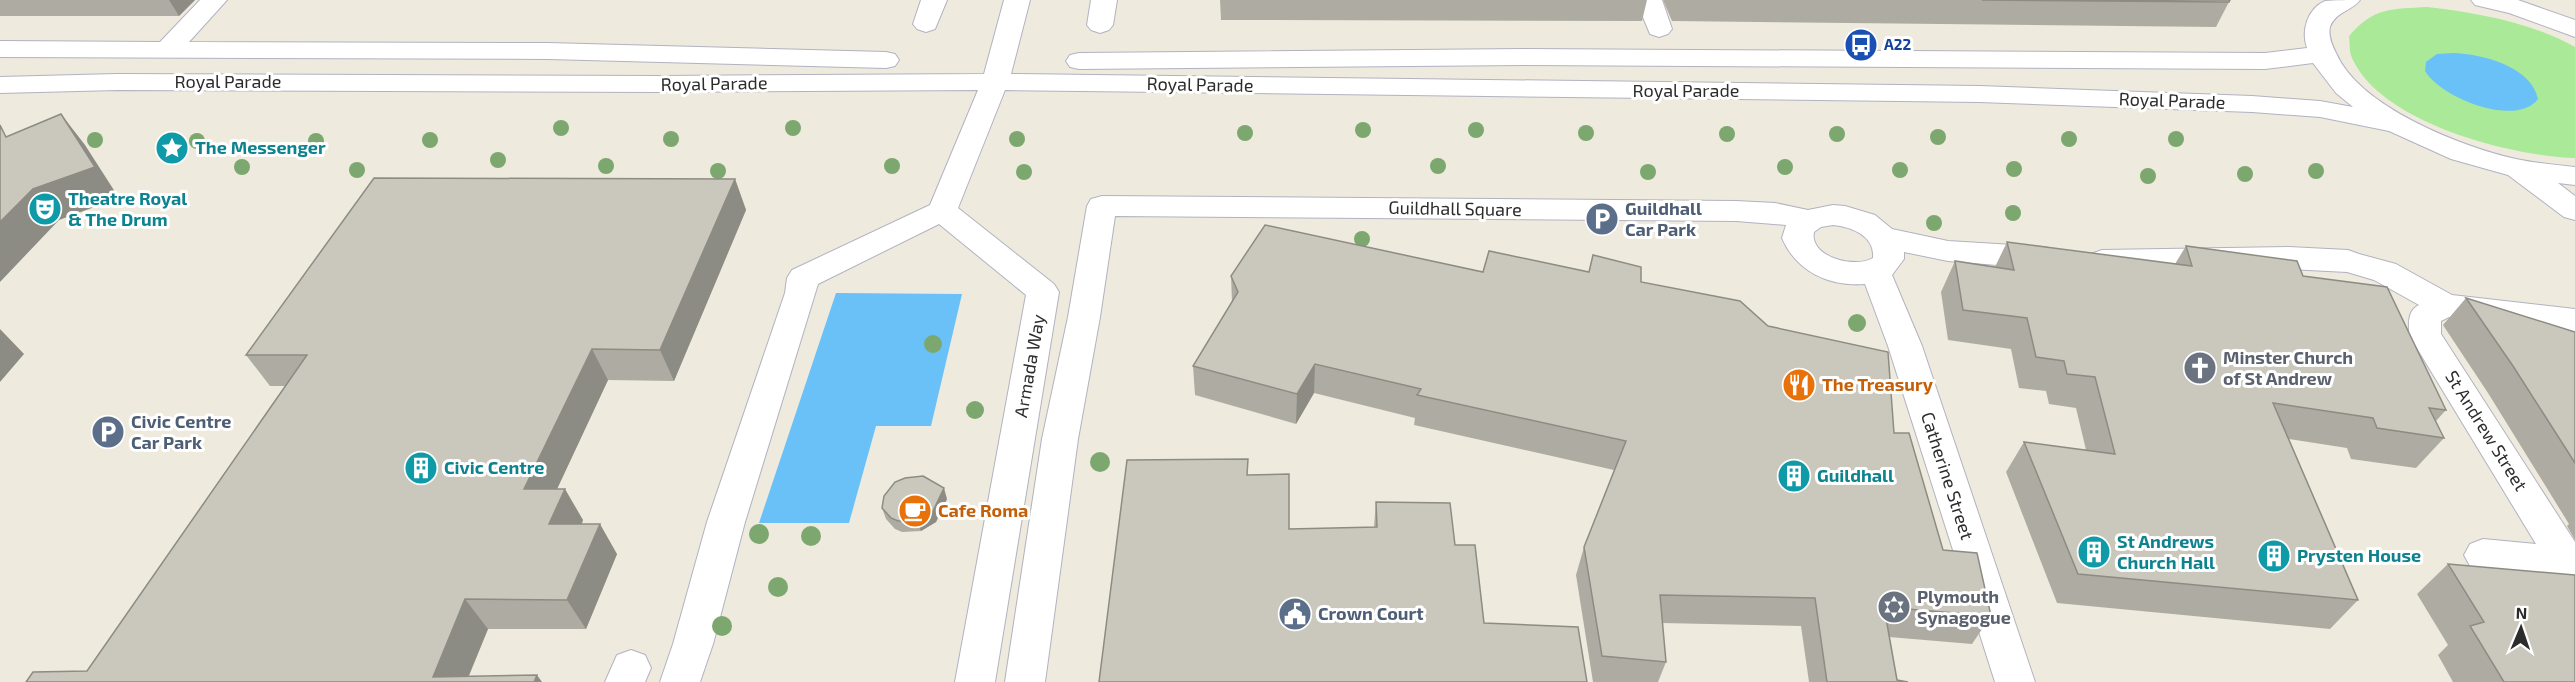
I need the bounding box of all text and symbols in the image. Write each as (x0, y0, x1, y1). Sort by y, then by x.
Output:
bus stop icon: A22 (1843, 27, 1879, 63)
place label: A22 (1884, 35, 1912, 53)
street label: Royal Parade (175, 70, 281, 92)
street label: Royal Parade (660, 71, 768, 95)
street label: Royal Parade (1146, 72, 1254, 96)
street label: Royal Parade (1633, 79, 1739, 101)
street label: Royal Parade (2118, 87, 2226, 113)
place icon: The Messenger (154, 130, 190, 166)
place label: The Messenger (195, 136, 326, 158)
place label: Theatre Royal & The Drum (68, 187, 187, 230)
theatre icon: Theatre Royal & The Drum (27, 191, 63, 227)
street label: Guildhall Square (1388, 196, 1522, 220)
place label: Guildhall Car Park (1625, 197, 1702, 240)
parking icon: Guildhall Car Park (1584, 201, 1620, 237)
street label: Armada Way (1009, 312, 1049, 419)
place label: Minster Church of St Andrew (2223, 346, 2353, 389)
church icon: Minster Church of St Andrew (2182, 350, 2218, 386)
street label: St Andrew Street (2441, 366, 2533, 495)
restaurant icon: The Treasury (1781, 367, 1817, 403)
place label: The Treasury (1822, 373, 1934, 395)
street label: Catherine Street (1917, 409, 1979, 542)
place label: Civic Centre Car Park (131, 410, 231, 453)
parking icon: Civic Centre Car Park (90, 414, 126, 450)
building icon: Civic Centre (403, 450, 439, 486)
place label: Civic Centre (444, 456, 544, 478)
building icon: Guildhall (1776, 458, 1812, 494)
place label: Guildhall (1817, 464, 1894, 486)
cafe icon: Cafe Roma (897, 493, 933, 529)
place label: Cafe Roma (938, 499, 1028, 521)
place label: St Andrews Church Hall (2117, 530, 2215, 573)
building icon: St Andrews Church Hall (2076, 534, 2112, 570)
building icon: Prysten House (2256, 538, 2292, 574)
place label: Prysten House (2297, 544, 2421, 566)
place label: Plymouth Synagogue (1917, 585, 2011, 628)
synagogue icon: Plymouth Synagogue (1876, 589, 1912, 625)
public building icon: Crown Court (1277, 596, 1313, 632)
north arrow (2491, 598, 2551, 658)
place label: Crown Court (1318, 602, 1424, 624)
text: N (2515, 603, 2528, 622)

